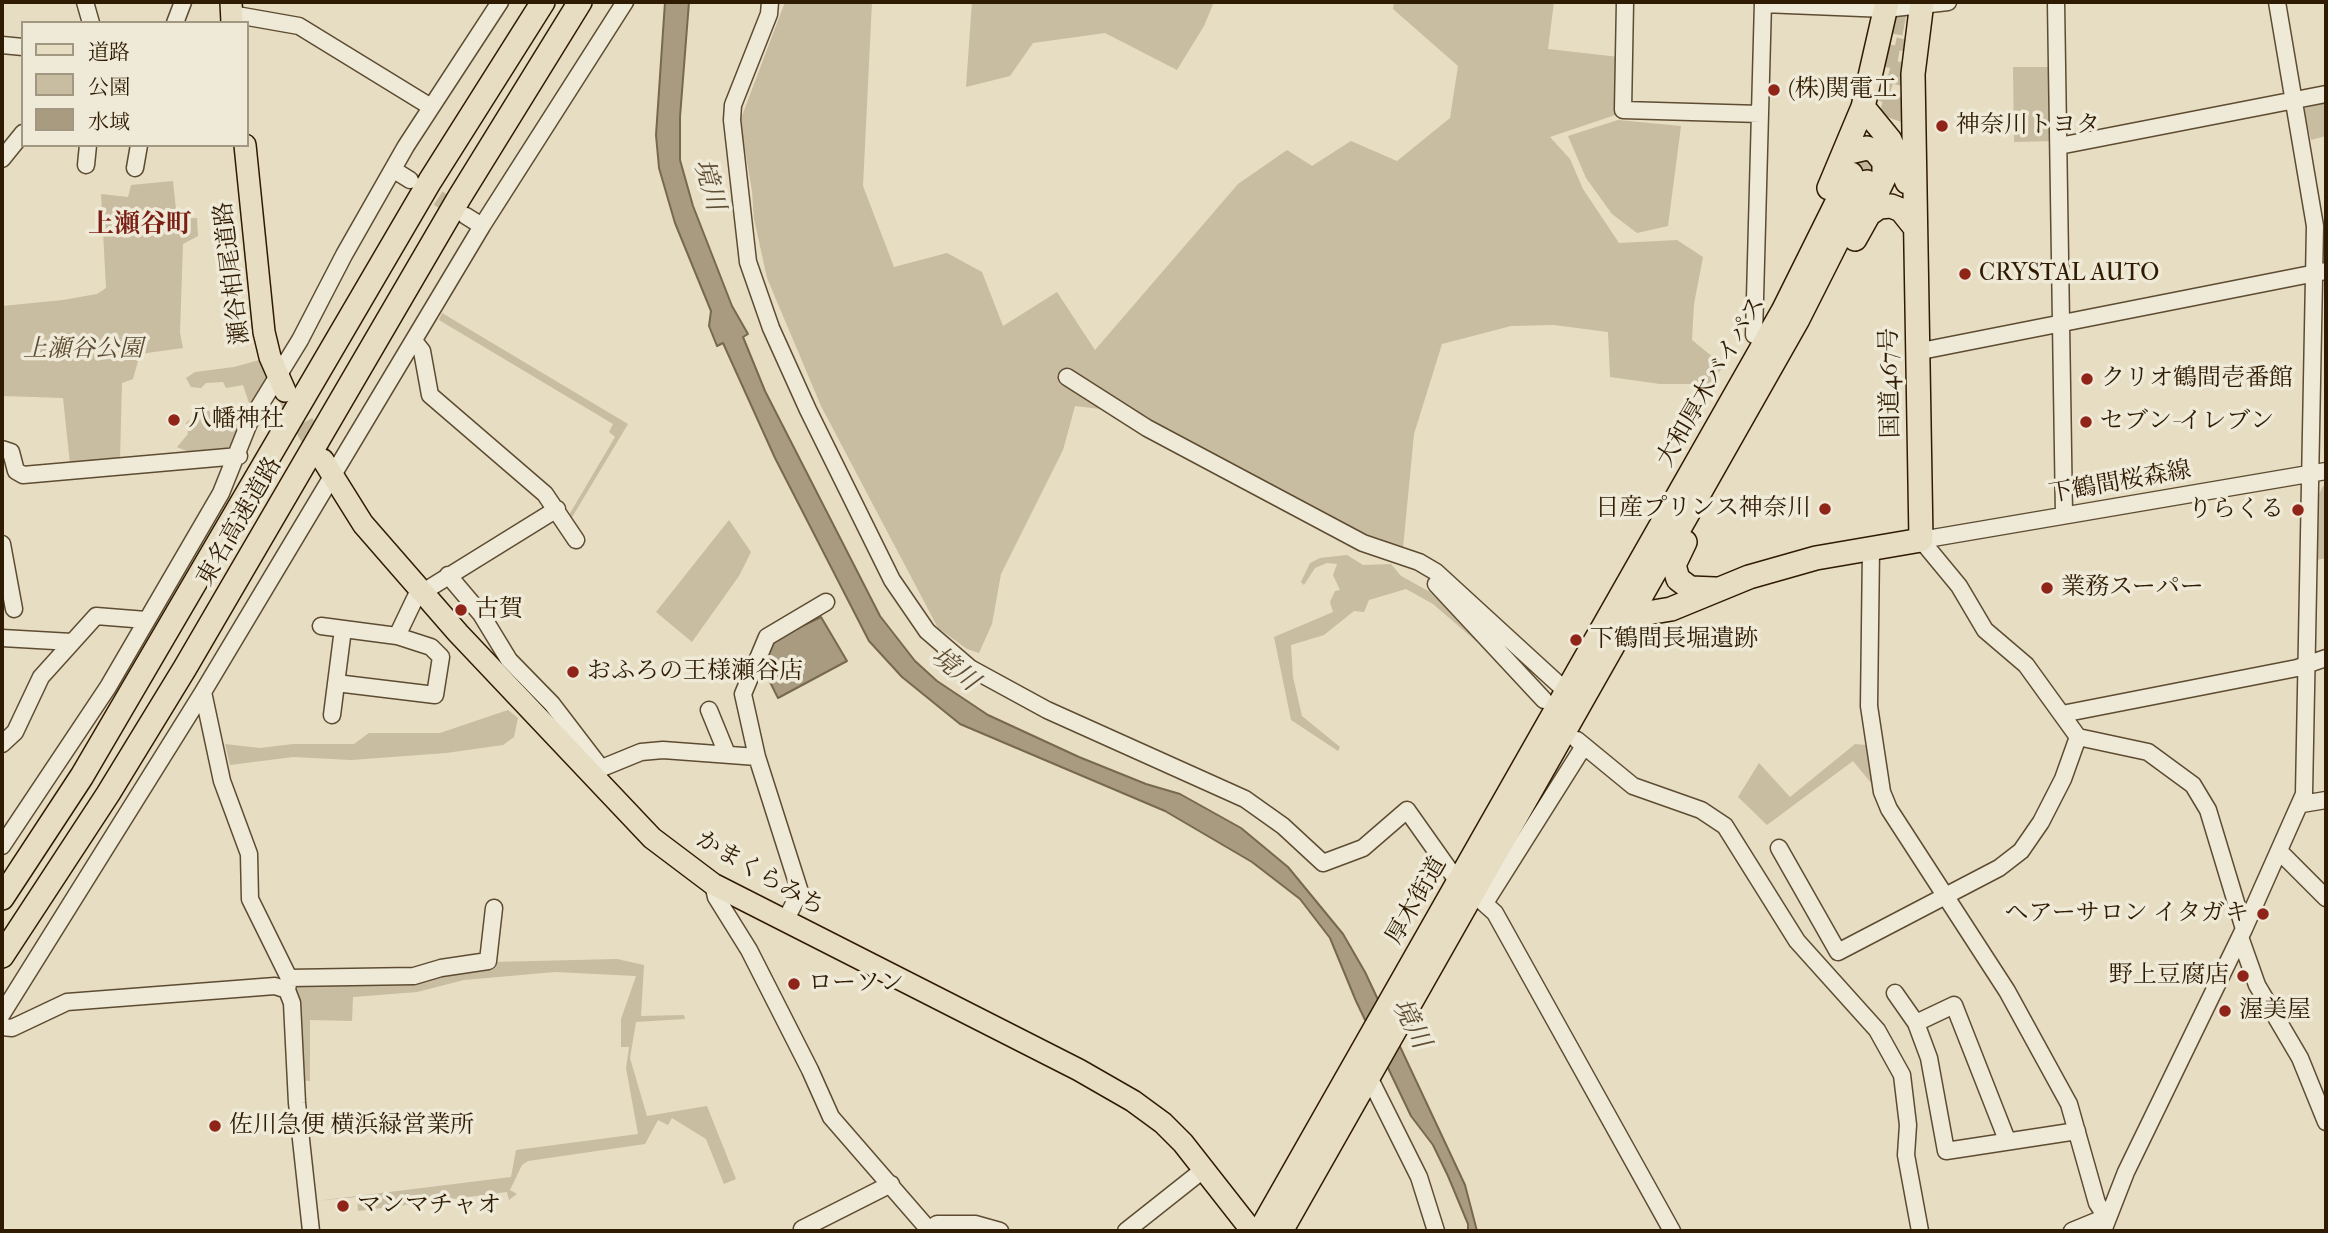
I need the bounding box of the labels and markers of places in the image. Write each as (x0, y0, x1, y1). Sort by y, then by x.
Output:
place label: (株)関電工 (1788, 76, 1897, 104)
marker: (株)関電工 (1766, 82, 1782, 98)
place label: 神奈川トヨタ (1956, 112, 2100, 140)
marker: 神奈川トヨタ (1934, 118, 1950, 134)
place label: CRYSTAL AUTO (1979, 260, 2159, 288)
marker: CRYSTAL AUTO (1957, 266, 1973, 282)
place label: クリオ鶴間壱番館 (2101, 365, 2293, 393)
marker: クリオ鶴間壱番館 (2079, 371, 2095, 387)
place label: 八幡神社 (188, 406, 284, 434)
place label: セブン-イレブン (2100, 408, 2274, 436)
marker: 八幡神社 (166, 412, 182, 428)
marker: セブン-イレブン (2078, 414, 2094, 430)
place label: 日産プリンス神奈川 (1595, 495, 1811, 523)
place label: りらくる (2188, 496, 2284, 524)
marker: 日産プリンス神奈川 (1817, 501, 1833, 517)
marker: りらくる (2290, 502, 2306, 518)
place label: 業務スーパー (2061, 574, 2204, 602)
marker: 業務スーパー (2039, 580, 2055, 596)
place label: 古賀 (475, 596, 523, 624)
marker: 古賀 (453, 602, 469, 618)
place label: 下鶴間長堀遺跡 (1590, 626, 1758, 654)
marker: 下鶴間長堀遺跡 (1568, 632, 1584, 648)
place label: おふろの王様瀬谷店 (587, 658, 803, 686)
marker: おふろの王様瀬谷店 (565, 664, 581, 680)
place label: ヘアーサロン イタガキ (2005, 900, 2249, 928)
marker: ヘアーサロン イタガキ (2255, 906, 2271, 922)
place label: 野上豆腐店 (2109, 962, 2229, 990)
marker: 野上豆腐店 (2235, 968, 2251, 984)
place label: ローソン (808, 970, 904, 998)
marker: ローソン (786, 976, 802, 992)
place label: 渥美屋 (2239, 997, 2311, 1025)
marker: 渥美屋 (2217, 1003, 2233, 1019)
place label: 佐川急便 横浜緑営業所 (229, 1112, 474, 1140)
marker: 佐川急便 横浜緑営業所 (207, 1118, 223, 1134)
place label: マンマチャオ (357, 1192, 501, 1220)
marker: マンマチャオ (335, 1198, 351, 1214)

